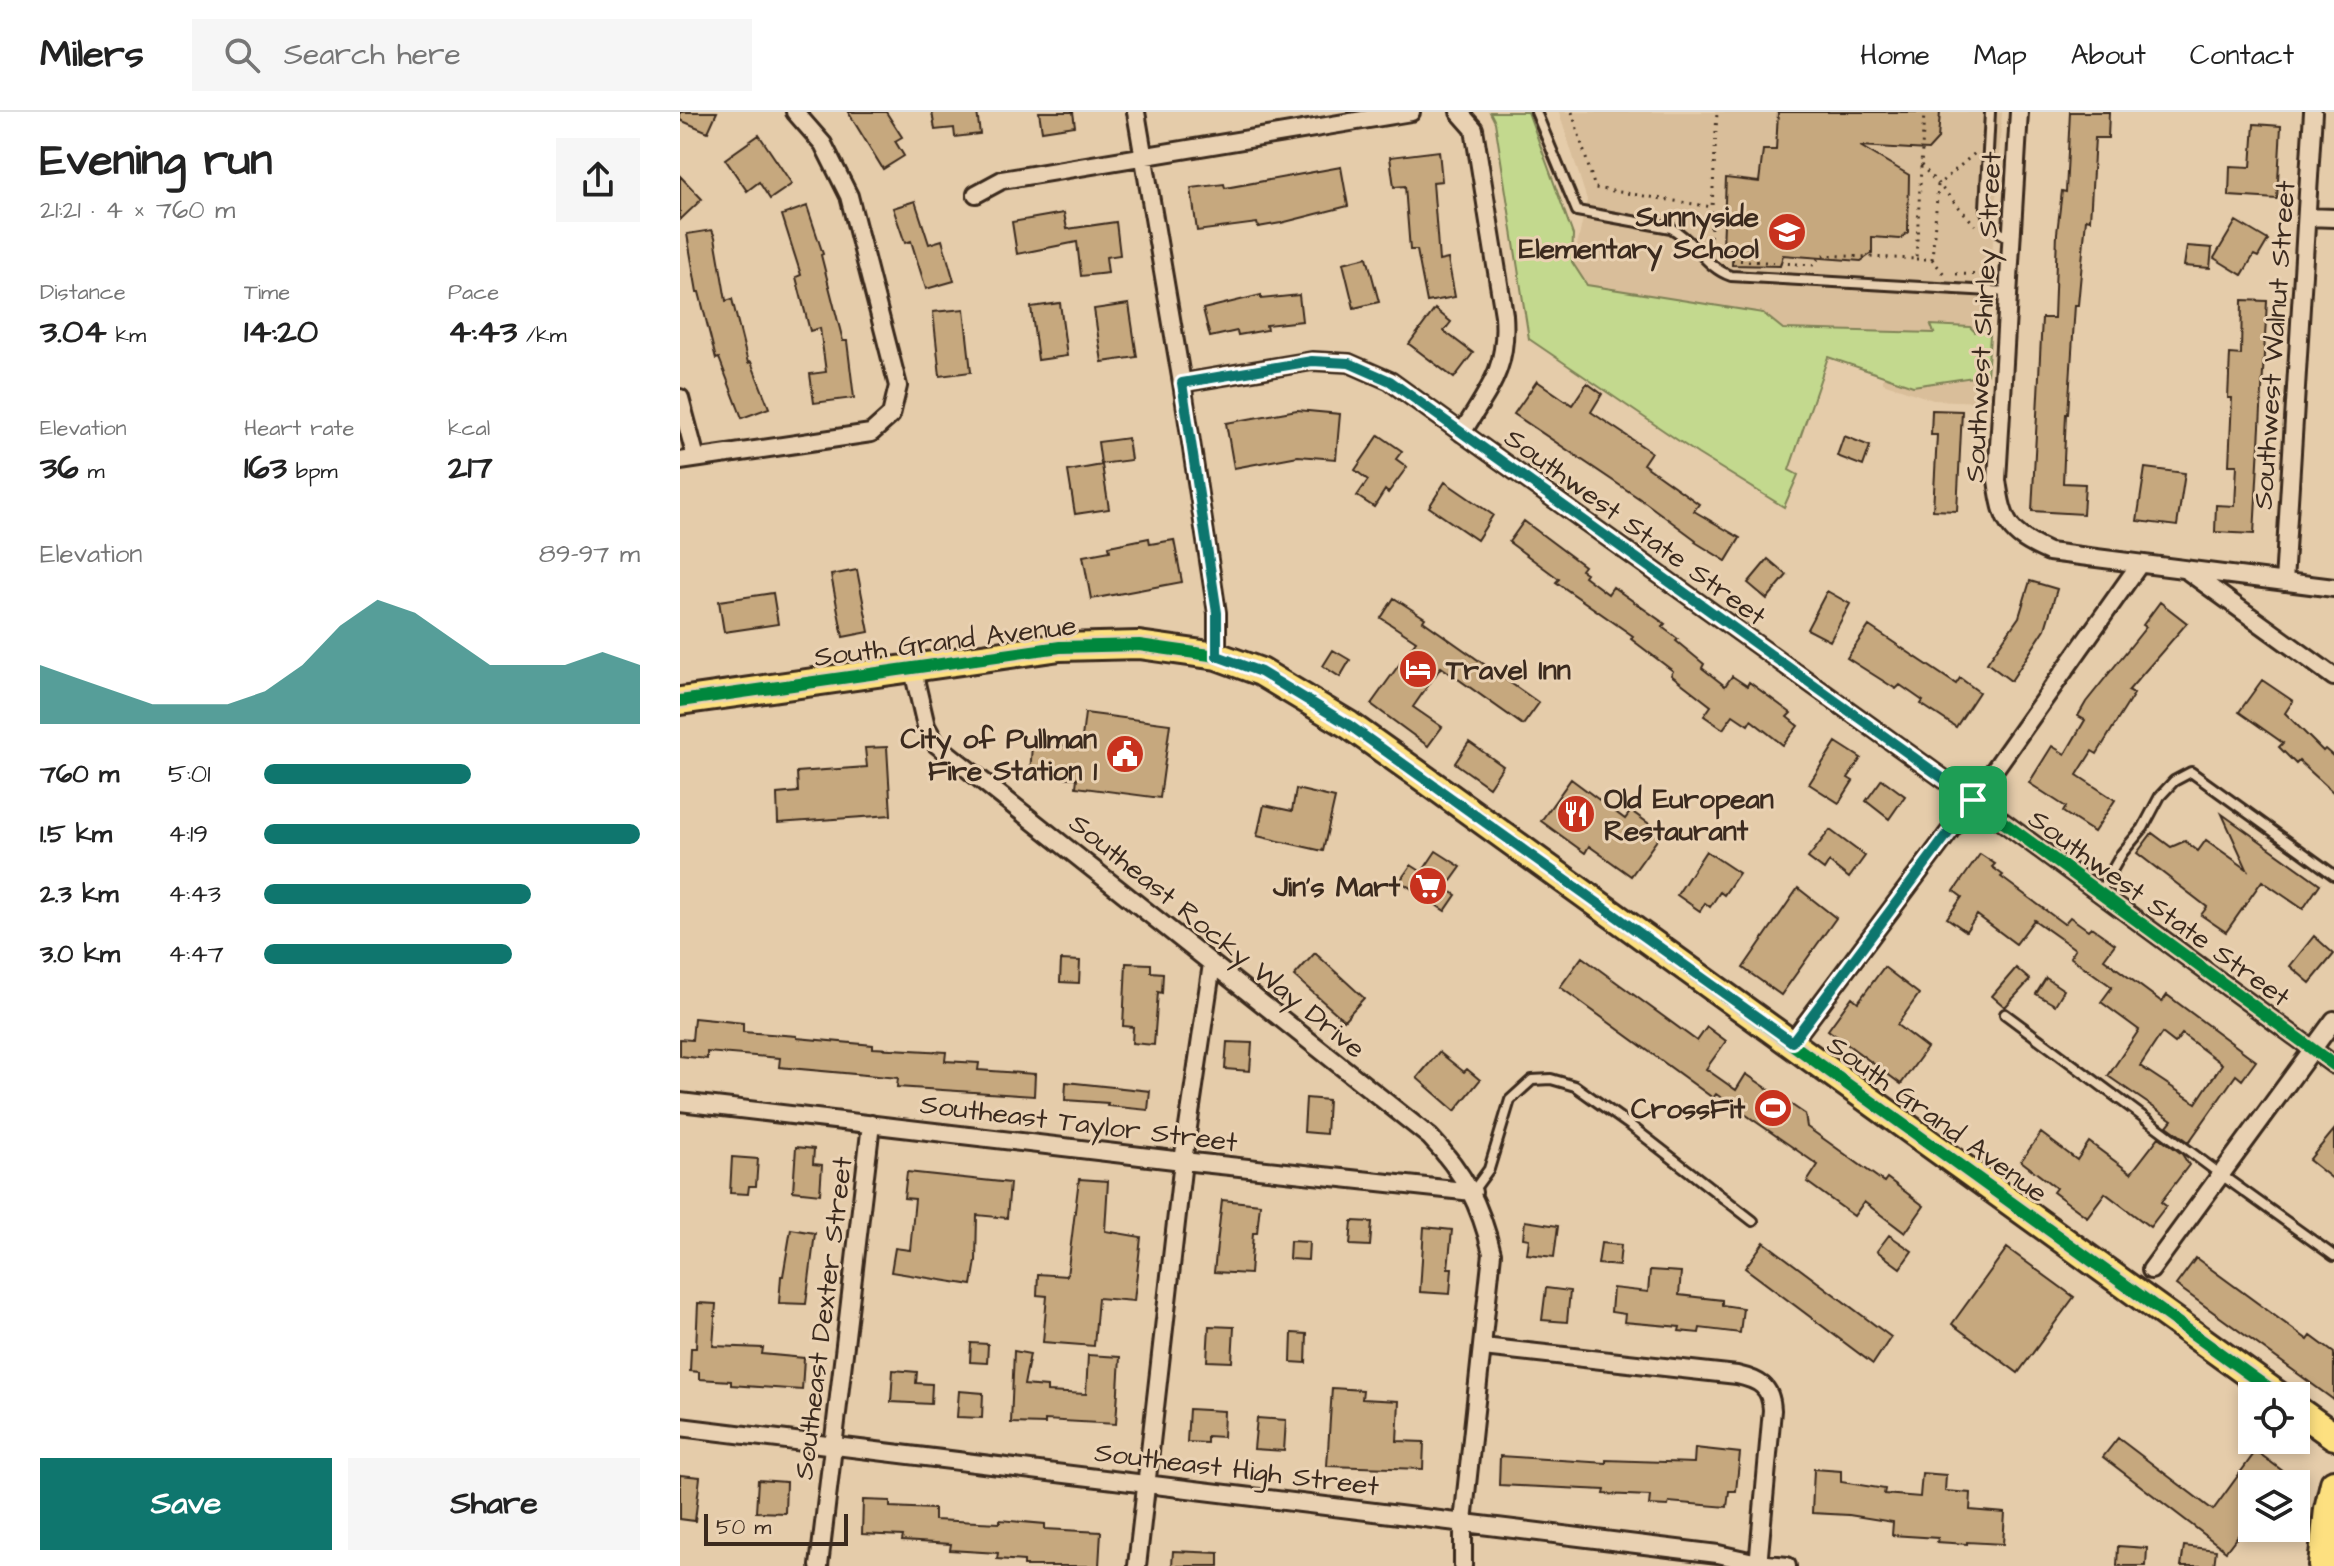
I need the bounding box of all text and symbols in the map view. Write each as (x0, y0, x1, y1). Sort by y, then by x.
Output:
search box (192, 19, 752, 91)
text: Milers (40, 29, 144, 81)
icon: search (220, 33, 264, 77)
text: Search here (284, 34, 461, 76)
text: Home (1860, 36, 1930, 75)
text: Map (1974, 36, 2027, 75)
text: About (2071, 36, 2146, 75)
text: Contact (2190, 36, 2294, 75)
text: Evening run (40, 131, 272, 192)
button: share (556, 138, 640, 222)
street label: Southwest Shirley Street (1955, 150, 2014, 484)
street label: Southwest Walnut Street (2244, 179, 2305, 511)
text: 21:21 · 4 × 760 m (40, 192, 235, 228)
place label: Sunnyside Elementary School (1519, 198, 1759, 272)
school or university icon: Sunnyside Elementary School (1766, 211, 1808, 253)
text: Distance (40, 277, 126, 308)
text: Time (244, 277, 290, 308)
text: Pace (448, 277, 499, 308)
text: 3.04 (40, 308, 107, 356)
text: 14:20 (244, 308, 318, 356)
text: 4:43 (448, 308, 517, 356)
text: km (107, 320, 146, 351)
text: /km (517, 320, 567, 351)
text: Elevation (40, 413, 127, 444)
text: Heart rate (244, 413, 354, 444)
text: kcal (448, 413, 490, 444)
street label: Southwest State Street (1496, 419, 1775, 636)
text: 36 (40, 444, 79, 492)
text: 163 (244, 444, 287, 492)
text: 217 (448, 444, 493, 492)
text: m (79, 456, 105, 487)
text: bpm (287, 456, 338, 487)
text: Elevation (40, 536, 142, 572)
text: 89–97 m (539, 536, 640, 572)
street label: South Grand Avenue (812, 606, 1079, 677)
hotel icon: Travel Inn (1397, 648, 1439, 690)
place label: Travel Inn (1445, 651, 1571, 690)
place label: City of Pullman Fire Station 1 (901, 720, 1097, 791)
public building icon: City of Pullman Fire Station 1 (1104, 733, 1146, 775)
text: 760 m (40, 756, 119, 792)
text: 5:01 (168, 756, 210, 792)
pin (1939, 766, 2007, 834)
icon: arrive (1951, 778, 1995, 822)
place label: Old European Restaurant (1604, 780, 1774, 851)
restaurant icon: Old European Restaurant (1555, 793, 1597, 835)
street label: Southwest State Street (2020, 800, 2299, 1017)
street label: Southeast Rocky Way Drive (1059, 804, 1373, 1070)
text: 1.5 km (40, 816, 112, 852)
text: 4:19 (168, 816, 208, 852)
supermarket icon: Jin's Mart (1407, 865, 1449, 907)
place label: Jin's Mart (1272, 868, 1401, 907)
text: 2.3 km (40, 876, 118, 912)
text: 4:43 (168, 876, 221, 912)
text: 3.0 km (40, 936, 120, 972)
text: 4:47 (168, 936, 224, 972)
street label: South Grand Avenue (1819, 1026, 2055, 1213)
street label: Southeast Taylor Street (918, 1085, 1240, 1164)
sports icon: CrossFit (1752, 1087, 1794, 1129)
place label: CrossFit (1631, 1090, 1746, 1129)
street label: Southeast Dexter Street (784, 1154, 863, 1482)
map controls (2238, 1382, 2310, 1542)
button: locate (2238, 1382, 2310, 1454)
street label: Southeast High Street (1092, 1433, 1382, 1507)
button: Save (40, 1458, 332, 1550)
button: Share (348, 1458, 640, 1550)
button: layers (2238, 1470, 2310, 1542)
scale bar (704, 1510, 848, 1546)
text: 50 m (716, 1512, 771, 1543)

